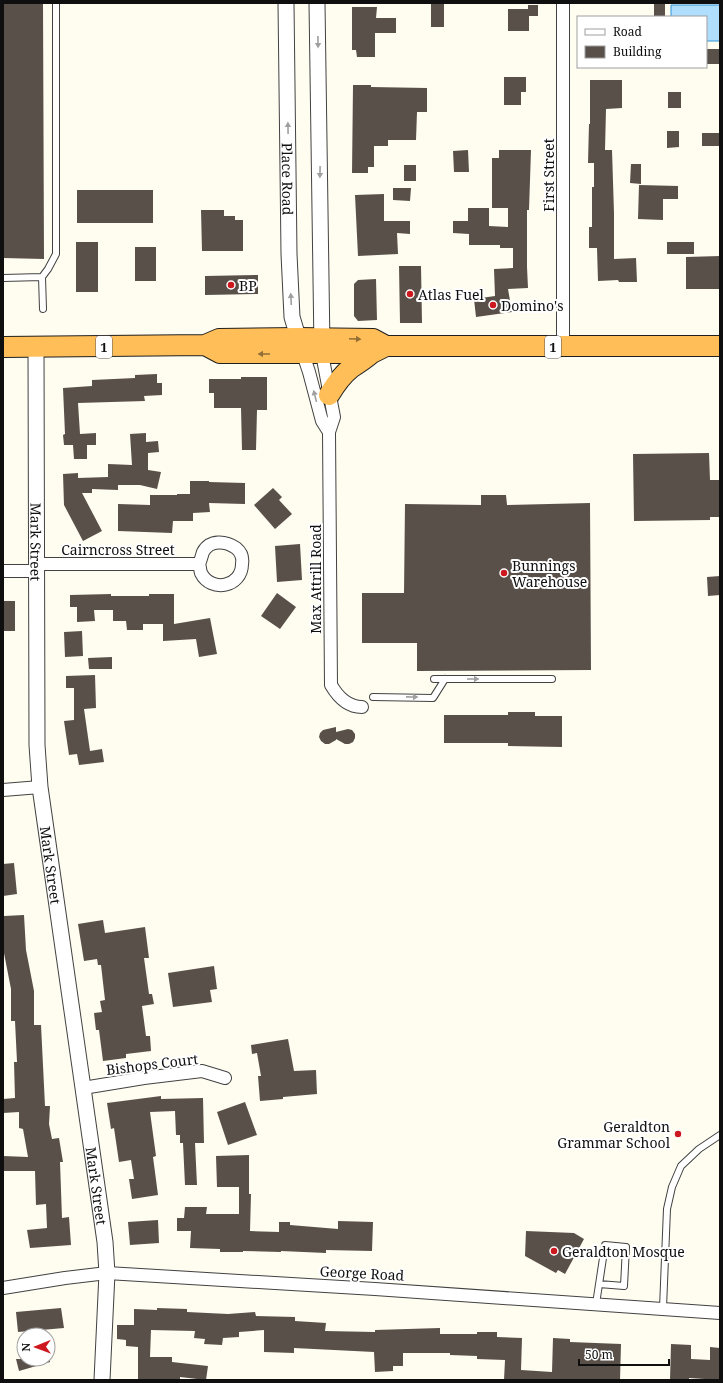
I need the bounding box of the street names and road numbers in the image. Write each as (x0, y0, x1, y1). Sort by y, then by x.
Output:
street label: First Street (539, 138, 558, 212)
street label: Place Road (278, 143, 298, 216)
road number: 1 (96, 336, 112, 358)
road number: 1 (545, 336, 561, 358)
street label: Mark Street (27, 503, 46, 581)
street label: Max Attrill Road (306, 524, 325, 634)
street label: Cairncross Street (61, 540, 175, 559)
street label: Mark Street (36, 825, 66, 905)
street label: Bishops Court (105, 1049, 199, 1079)
street label: Mark Street (82, 1146, 112, 1226)
street label: George Road (319, 1261, 405, 1285)

